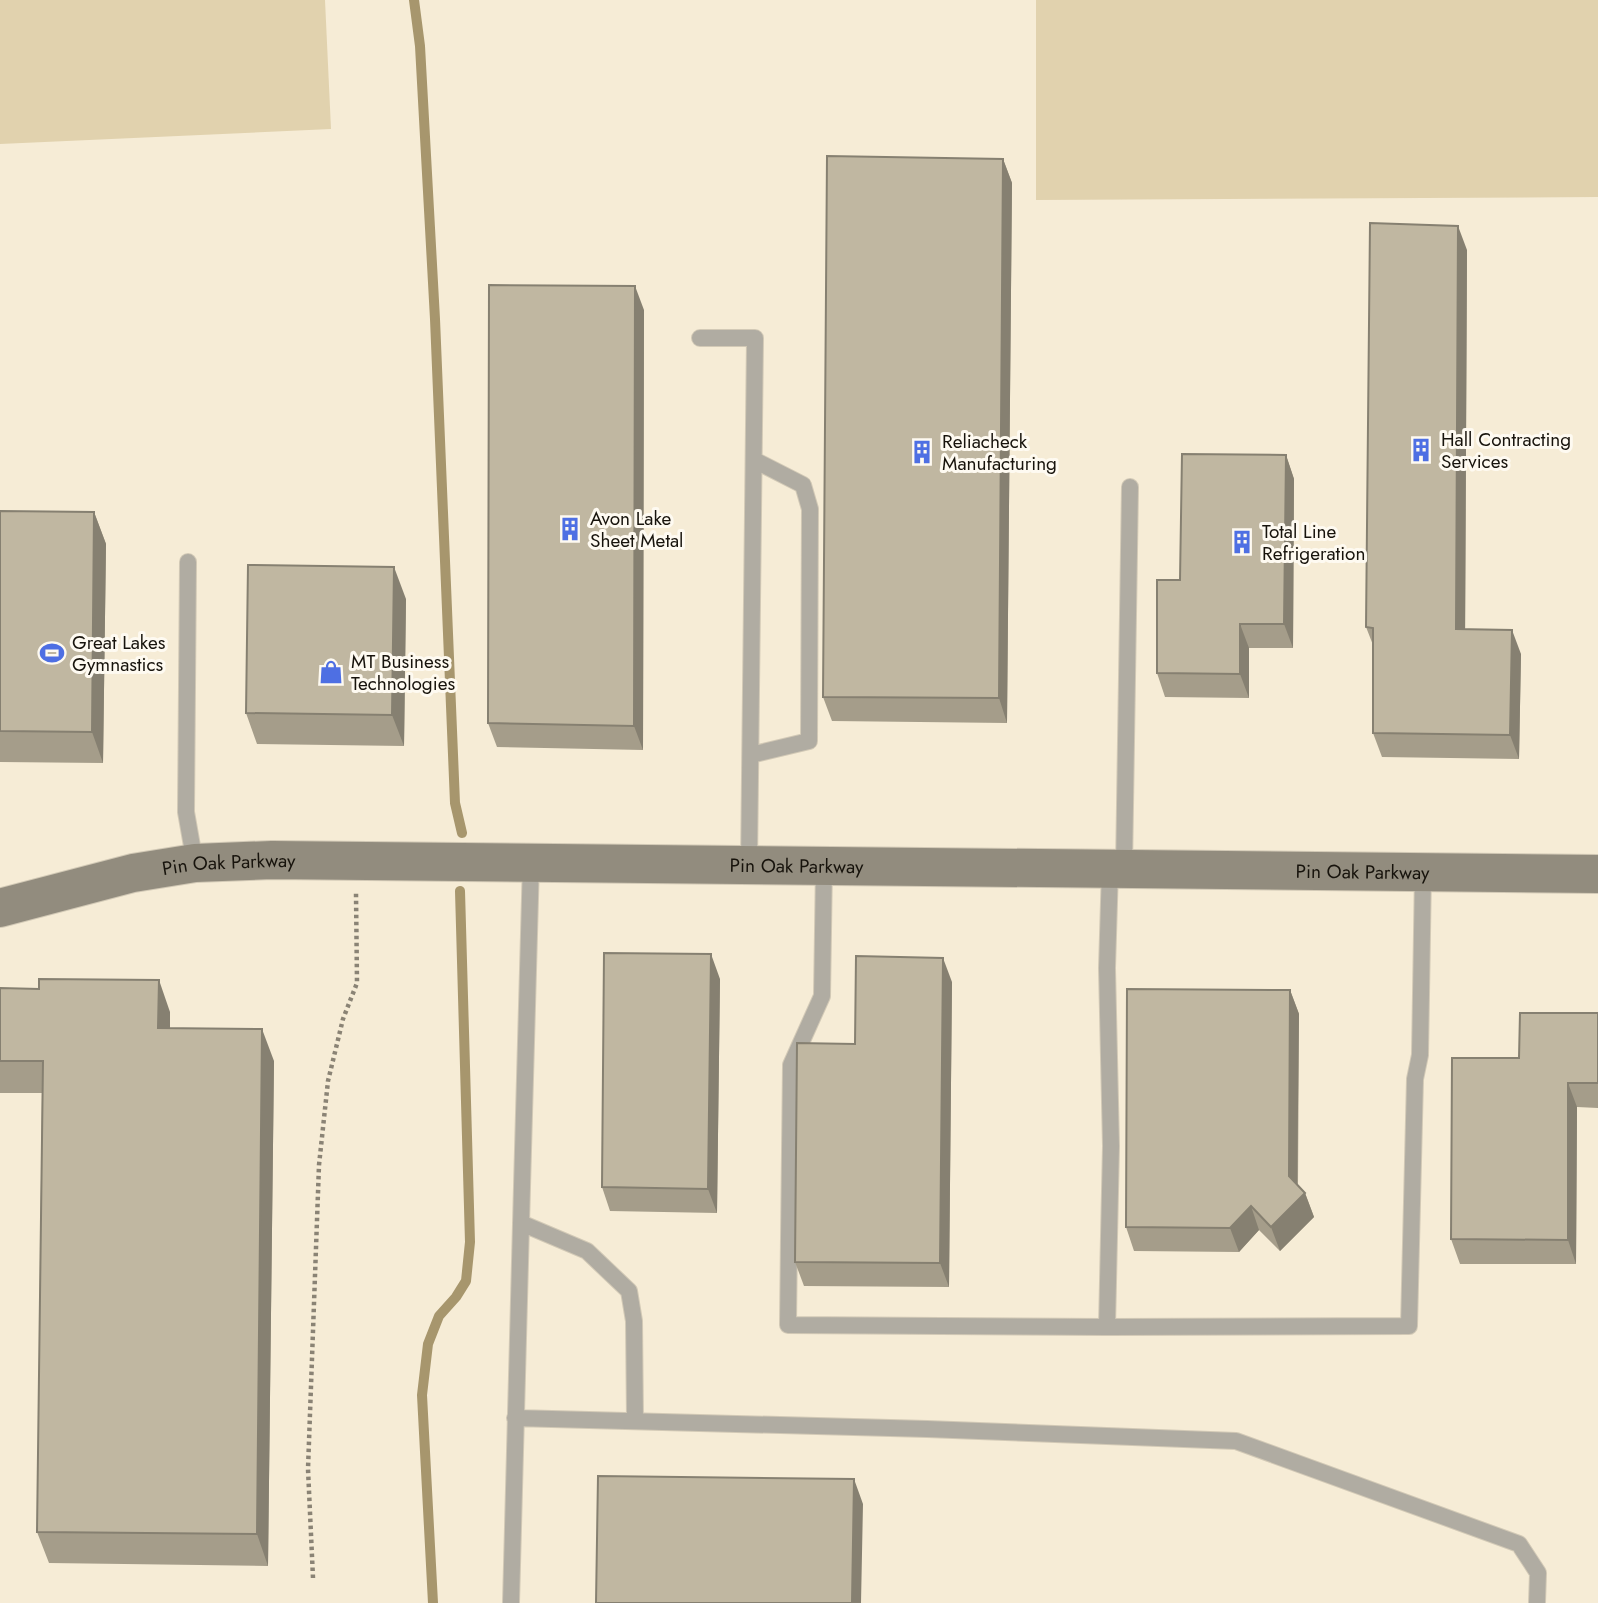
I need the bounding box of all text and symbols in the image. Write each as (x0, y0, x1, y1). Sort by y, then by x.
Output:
place label: Hall Contracting Services (1441, 426, 1571, 475)
place label: Reliacheck Manufacturing (942, 428, 1057, 477)
building icon: Hall Contracting Services (1407, 436, 1435, 464)
building icon: Reliacheck Manufacturing (908, 438, 936, 466)
place label: Avon Lake Sheet Metal (590, 505, 683, 554)
building icon: Avon Lake Sheet Metal (556, 515, 584, 543)
place label: Total Line Refrigeration (1262, 518, 1365, 567)
building icon: Total Line Refrigeration (1228, 528, 1256, 556)
place label: Great Lakes Gymnastics (72, 629, 166, 678)
sports icon: Great Lakes Gymnastics (38, 639, 66, 667)
place label: MT Business Technologies (351, 648, 455, 697)
shop icon: MT Business Technologies (317, 658, 345, 686)
street label: Pin Oak Parkway (160, 846, 296, 882)
street label: Pin Oak Parkway (730, 851, 864, 880)
street label: Pin Oak Parkway (1296, 857, 1430, 886)

